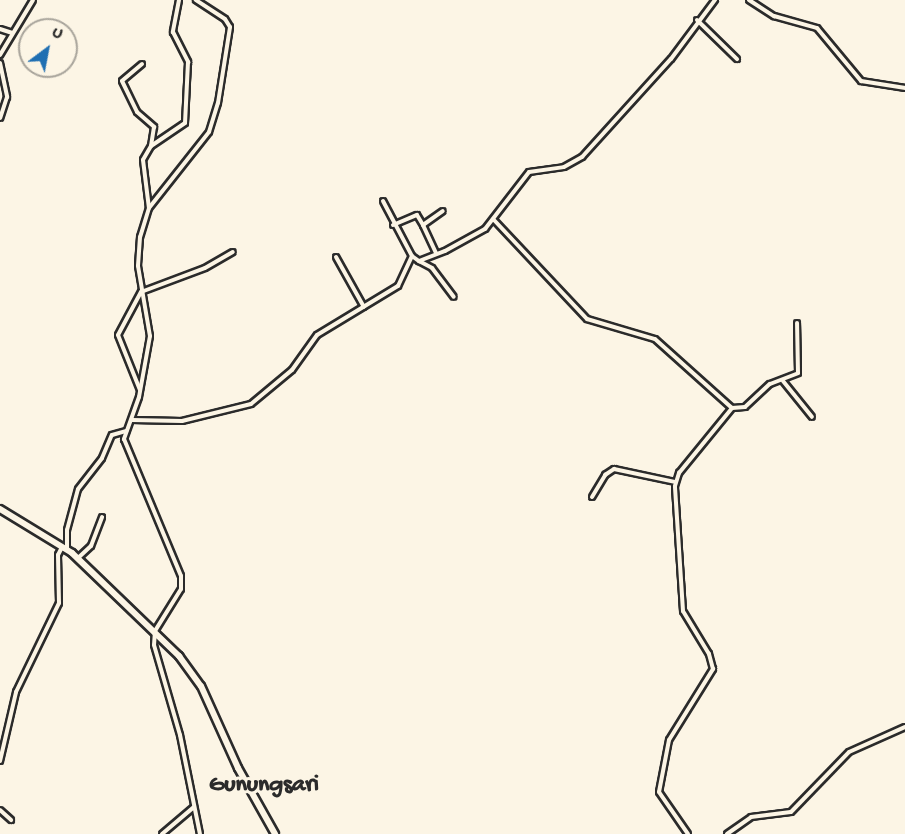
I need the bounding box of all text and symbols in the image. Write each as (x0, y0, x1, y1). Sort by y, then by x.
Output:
north arrow (18, 18, 78, 78)
text: U (48, 23, 66, 45)
district label: Gunungsari (209, 772, 319, 800)

